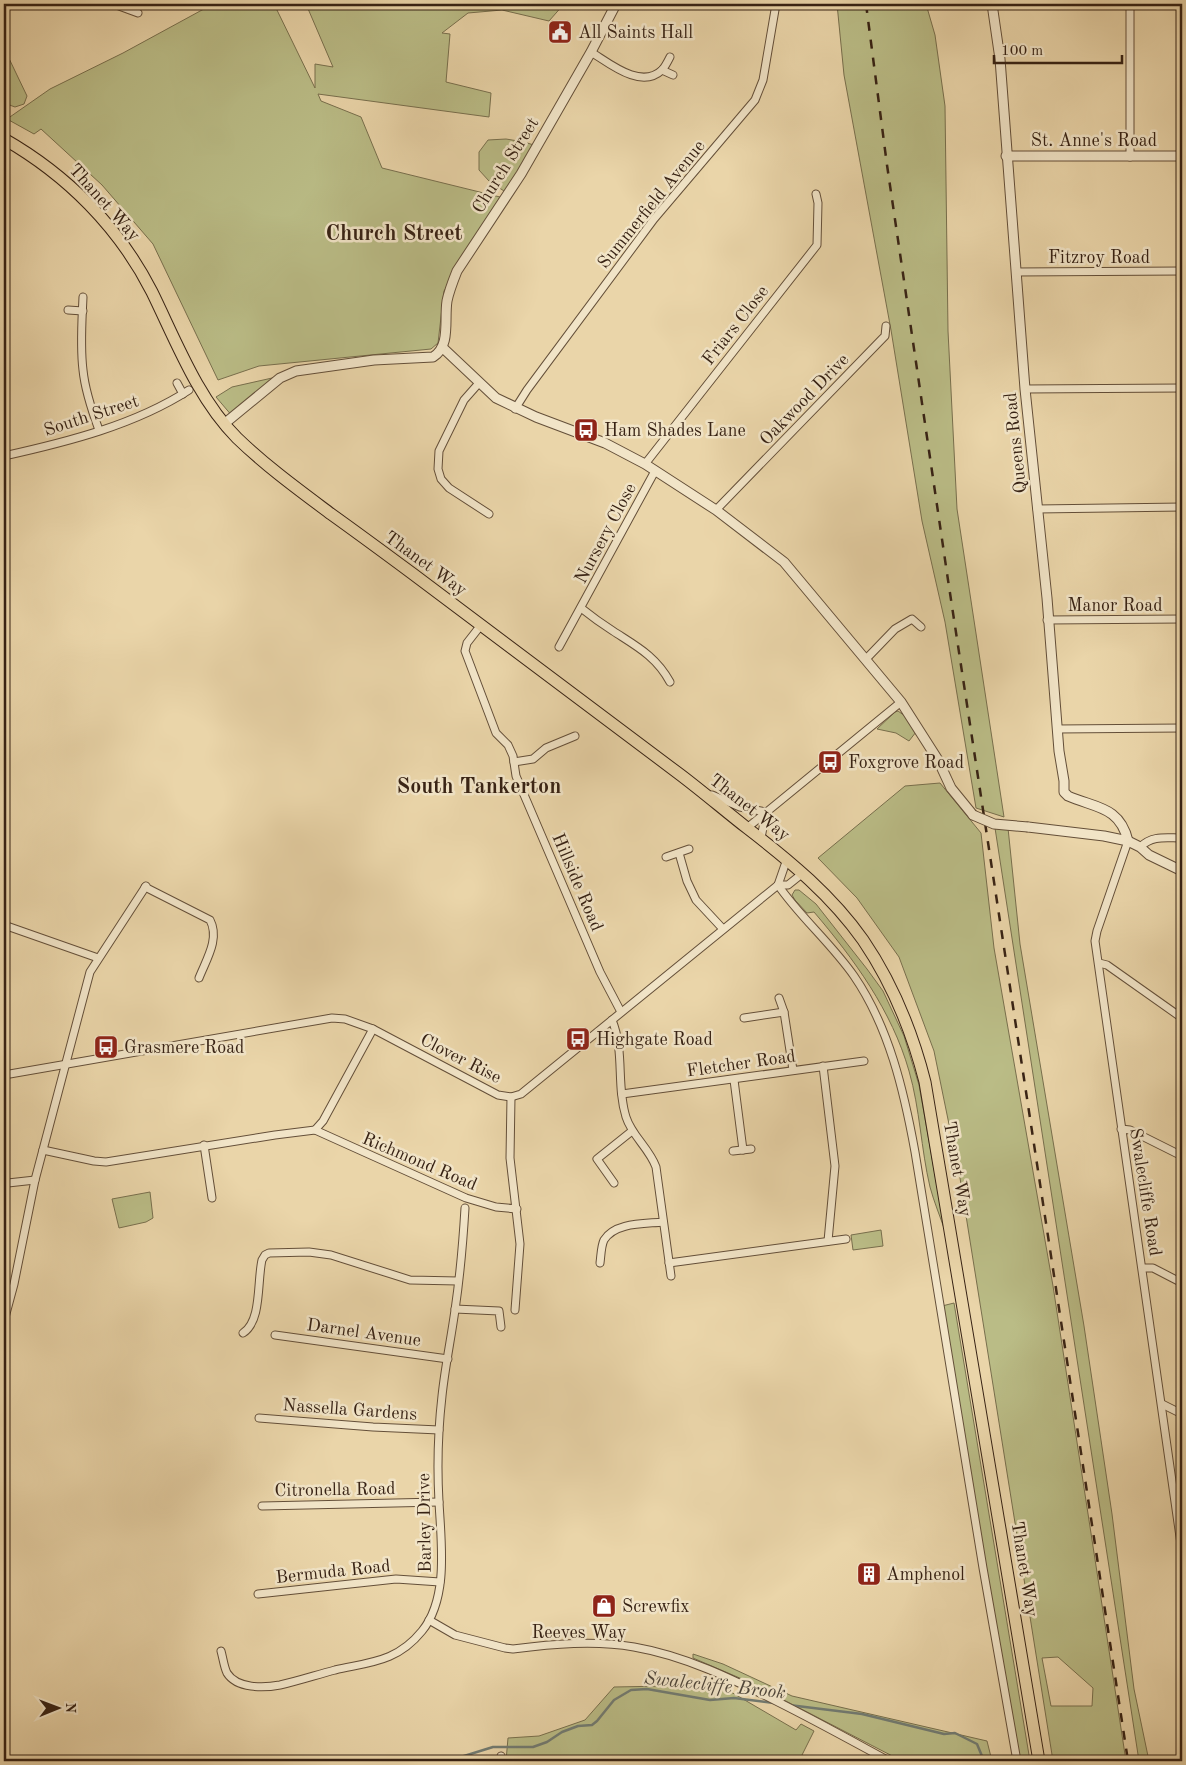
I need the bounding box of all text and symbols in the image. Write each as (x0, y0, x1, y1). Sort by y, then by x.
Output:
public building icon: All Saints Hall (547, 19, 573, 45)
place label: All Saints Hall (578, 24, 693, 42)
scale bar (994, 32, 1121, 64)
text: 100 m (1001, 44, 1043, 59)
street label: Church Street (469, 114, 542, 217)
street label: St. Anne's Road (1031, 132, 1157, 150)
street label: Summerfield Avenue (595, 137, 709, 272)
street label: Thanet Way (65, 161, 144, 245)
district label: Church Street (325, 223, 463, 245)
street label: Fitzroy Road (1048, 249, 1150, 267)
street label: Friars Close (699, 282, 772, 369)
street label: Oakwood Drive (757, 350, 853, 449)
street label: South Street (42, 392, 141, 440)
street label: Queens Road (1002, 392, 1030, 494)
bus stop icon: Ham Shades Lane (573, 417, 599, 443)
place label: Ham Shades Lane (604, 422, 746, 440)
street label: Nursery Close (572, 480, 640, 587)
street label: Thanet Way (381, 528, 470, 600)
street label: Manor Road (1067, 597, 1163, 615)
bus stop icon: Foxgrove Road (817, 749, 843, 775)
place label: Foxgrove Road (848, 754, 964, 772)
street label: Thanet Way (706, 771, 793, 845)
district label: South Tankerton (397, 776, 561, 798)
street label: Hillside Road (548, 831, 606, 934)
bus stop icon: Highgate Road (565, 1026, 591, 1052)
street label: Clover Rise (417, 1031, 504, 1087)
place label: Highgate Road (596, 1031, 713, 1049)
bus stop icon: Grasmere Road (93, 1034, 119, 1060)
place label: Grasmere Road (124, 1039, 244, 1057)
street label: Fletcher Road (685, 1047, 797, 1081)
street label: Thanet Way (940, 1120, 974, 1219)
street label: Swalecliffe Road (1126, 1127, 1164, 1258)
street label: Richmond Road (360, 1130, 480, 1194)
street label: Darnel Avenue (305, 1316, 422, 1350)
street label: Nassella Gardens (282, 1396, 418, 1424)
street label: Barley Drive (415, 1473, 435, 1573)
street label: Citronella Road (274, 1480, 396, 1500)
street label: Thanet Way (1008, 1520, 1041, 1619)
street label: Bermuda Road (275, 1557, 391, 1587)
building icon: Amphenol (856, 1561, 882, 1587)
place label: Amphenol (886, 1566, 965, 1584)
shop icon: Screwfix (591, 1593, 617, 1619)
place label: Screwfix (622, 1598, 690, 1616)
street label: Reeves Way (531, 1624, 627, 1642)
water label: Swalecliffe Brook (643, 1670, 786, 1703)
north arrow (32, 1682, 82, 1732)
text: N (63, 1702, 77, 1714)

